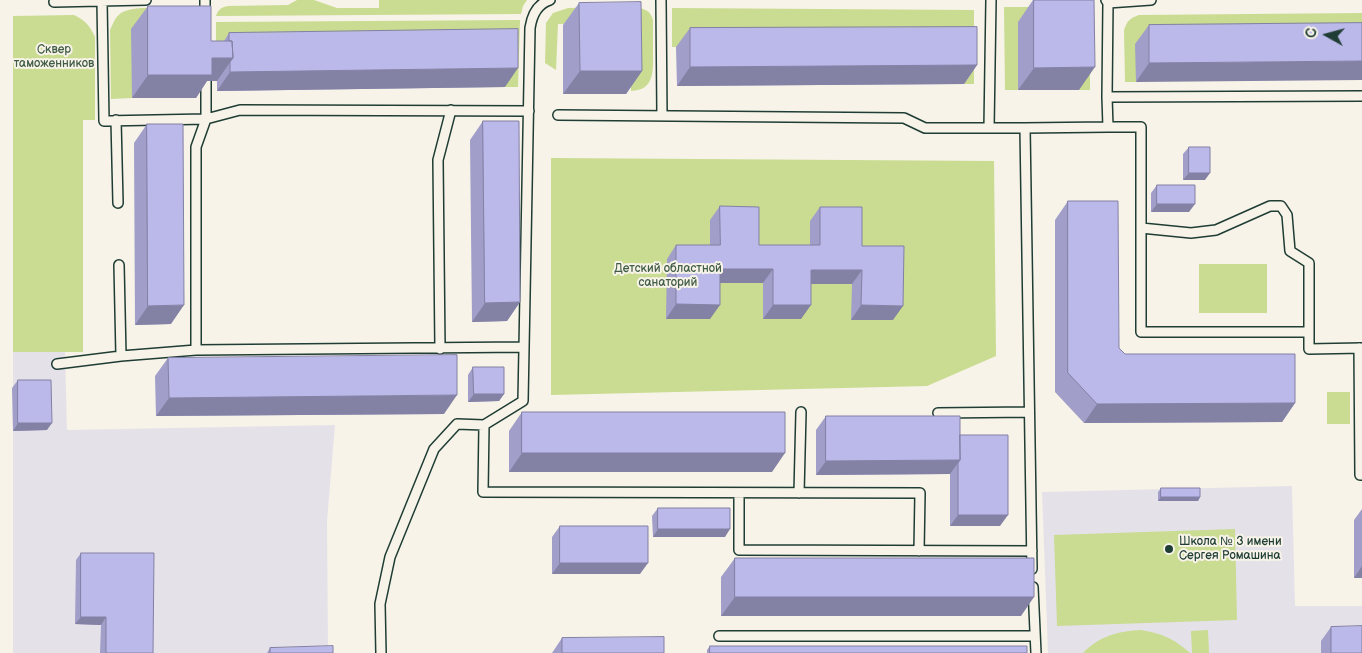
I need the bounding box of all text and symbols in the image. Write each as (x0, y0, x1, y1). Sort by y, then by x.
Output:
north arrow (1302, 10, 1352, 60)
text: С (1303, 27, 1321, 39)
park label: Сквер таможенников (14, 43, 94, 71)
park label: Детский областной санаторий (614, 262, 722, 290)
place label: Школа № 3 имени Сергея Ромашина (1179, 535, 1282, 563)
marker: Школа № 3 имени Сергея Ромашина (1163, 543, 1175, 555)

